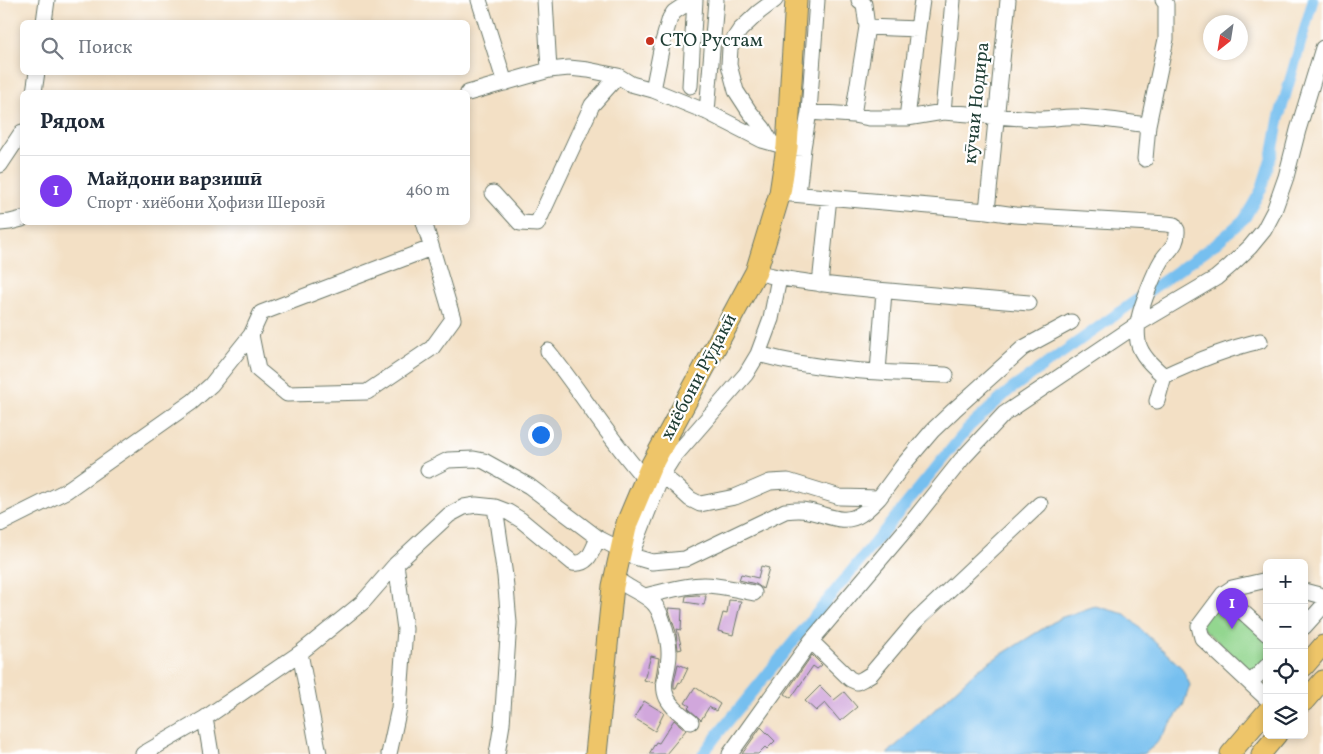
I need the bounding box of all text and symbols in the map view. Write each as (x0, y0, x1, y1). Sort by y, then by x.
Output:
north arrow (1203, 15, 1248, 60)
search box (20, 20, 470, 75)
place label: СТО Рустам (660, 28, 763, 54)
icon: search (38, 34, 66, 62)
text: Поиск (78, 35, 132, 61)
marker: СТО Рустам (644, 35, 656, 47)
street label: кӯчаи Нодира (958, 41, 996, 165)
text: Рядом (40, 108, 105, 137)
text: Майдони варзишӣ (87, 167, 262, 193)
text: 1 (53, 180, 59, 202)
text: 460 m (406, 180, 450, 202)
text: Спорт · хиёбони Ҳофизи Шерозӣ (87, 193, 325, 215)
street label: хиёбони Рӯдакӣ (655, 309, 743, 445)
your location (528, 422, 554, 448)
map controls (1263, 559, 1308, 739)
button: + (1263, 559, 1308, 604)
pin: 1 (1216, 588, 1248, 629)
button: − (1263, 604, 1308, 649)
button: locate (1263, 649, 1308, 694)
button: layers (1263, 694, 1308, 739)

